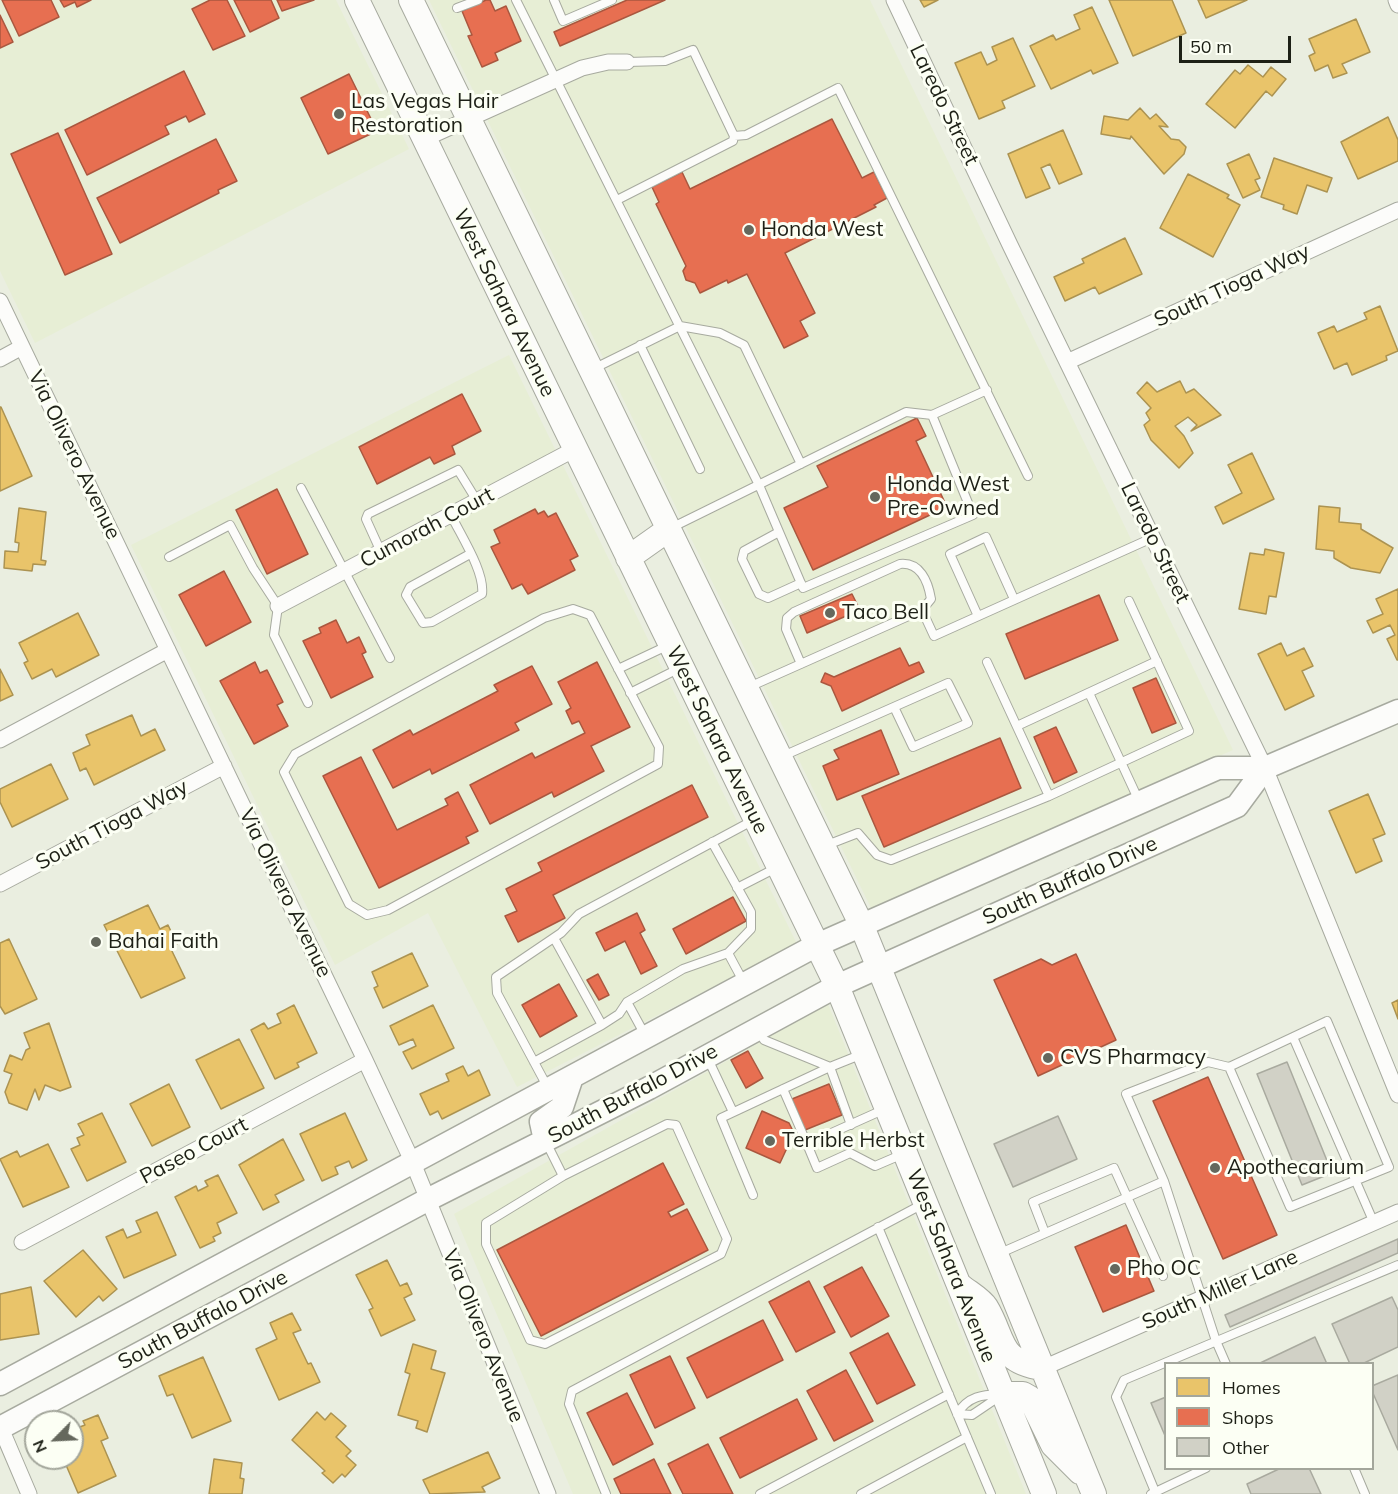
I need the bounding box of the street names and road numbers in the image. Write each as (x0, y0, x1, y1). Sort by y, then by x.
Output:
street label: Laredo Street (904, 41, 984, 169)
street label: West Sahara Avenue (448, 205, 560, 401)
street label: South Tioga Way (1150, 239, 1314, 333)
street label: Via Olivero Avenue (22, 367, 126, 543)
street label: Laredo Street (1115, 479, 1195, 607)
street label: Cumorah Court (356, 482, 498, 574)
street label: West Sahara Avenue (661, 642, 773, 838)
street label: South Tioga Way (32, 774, 192, 876)
street label: Via Olivero Avenue (233, 805, 337, 981)
street label: South Buffalo Drive (979, 831, 1161, 931)
street label: South Buffalo Drive (544, 1039, 722, 1149)
street label: Paseo Court (136, 1112, 252, 1190)
street label: West Sahara Avenue (901, 1166, 1001, 1366)
street label: South Miller Lane (1138, 1244, 1302, 1336)
street label: Via Olivero Avenue (437, 1246, 529, 1426)
street label: South Buffalo Drive (114, 1265, 292, 1375)

